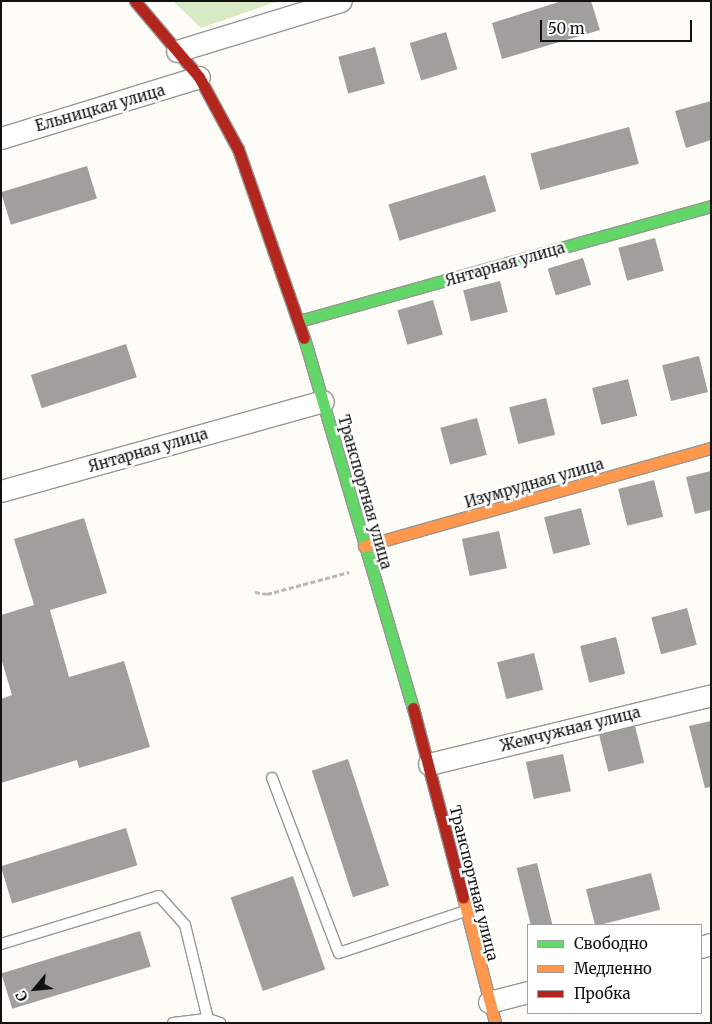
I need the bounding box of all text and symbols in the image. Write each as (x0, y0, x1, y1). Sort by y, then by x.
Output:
scale bar (542, 10, 694, 42)
text: 50 m (548, 19, 585, 38)
street label: Ельницкая улица (33, 81, 167, 135)
street label: Янтарная улица (443, 238, 567, 290)
street label: Транспортная улица (334, 413, 396, 571)
street label: Янтарная улица (86, 424, 210, 476)
street label: Изумрудная улица (462, 455, 606, 511)
street label: Жемчужная улица (498, 703, 642, 755)
street label: Транспортная улица (446, 803, 502, 963)
legend (527, 924, 702, 1014)
text: Свободно (574, 934, 648, 953)
text: Медленно (574, 959, 652, 978)
north arrow (10, 964, 60, 1014)
text: Пробка (574, 984, 631, 1003)
text: С (12, 988, 32, 1004)

